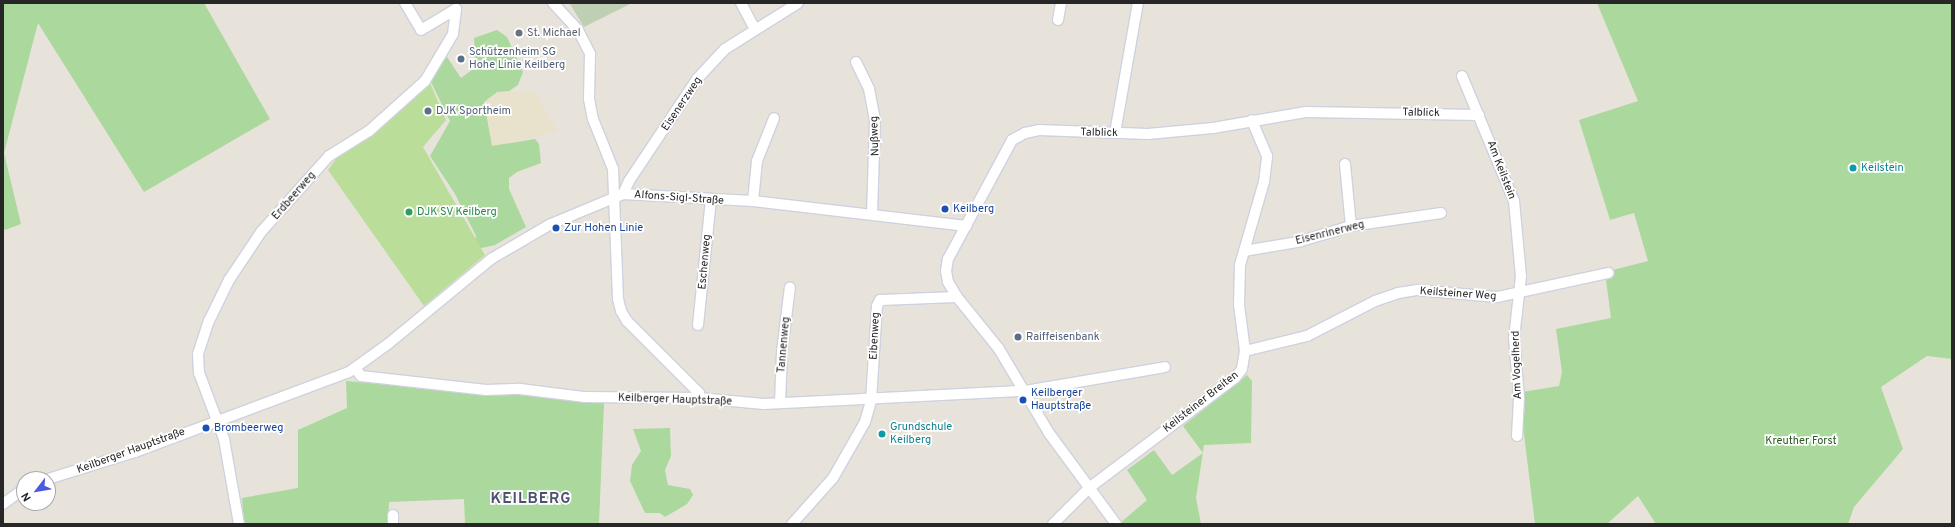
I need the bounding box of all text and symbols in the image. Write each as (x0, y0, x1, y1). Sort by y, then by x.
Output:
place label: St. Michael (527, 26, 581, 40)
marker: St. Michael (514, 28, 524, 38)
place label: Schützenheim SG Hohe Linie Keilberg (469, 46, 565, 72)
marker: Schützenheim SG Hohe Linie Keilberg (456, 54, 466, 64)
street label: Eisenerzweg (659, 74, 705, 134)
place label: DJK Sportheim (436, 104, 511, 118)
marker: DJK Sportheim (423, 106, 433, 116)
street label: Talblick (1402, 106, 1440, 120)
street label: Nußweg (868, 116, 882, 156)
street label: Talblick (1080, 126, 1118, 140)
street label: Am Keilstein (1484, 139, 1518, 201)
place label: Keilstein (1861, 161, 1904, 175)
marker: Keilstein (1848, 163, 1858, 173)
street label: Erdbeerweg (269, 169, 319, 223)
street label: Alfons-Sigl-Straße (634, 188, 724, 208)
place label: Keilberg (953, 202, 994, 216)
marker: Keilberg (940, 204, 950, 214)
place label: DJK SV Keilberg (417, 205, 497, 219)
marker: DJK SV Keilberg (404, 207, 414, 217)
street label: Eisenrinerweg (1294, 218, 1366, 248)
place label: Zur Hohen Linie (564, 221, 643, 235)
marker: Zur Hohen Linie (551, 223, 561, 233)
street label: Eschenweg (696, 234, 714, 290)
street label: Keilsteiner Weg (1419, 285, 1497, 303)
street label: Eibenweg (867, 312, 883, 360)
street label: Tannenweg (775, 316, 793, 374)
place label: Raiffeisenbank (1026, 330, 1099, 344)
street label: Am Vogelherd (1509, 330, 1525, 400)
marker: Raiffeisenbank (1013, 332, 1023, 342)
street label: Keilsteiner Breiten (1161, 369, 1241, 435)
place label: Keilberger Hauptstraße (1031, 387, 1091, 413)
street label: Keilberger Hauptstraße (618, 391, 732, 409)
marker: Keilberger Hauptstraße (1018, 395, 1028, 405)
place label: Brombeerweg (214, 421, 283, 435)
place label: Grundschule Keilberg (890, 421, 952, 447)
marker: Brombeerweg (201, 423, 211, 433)
street label: Keilberger Hauptstraße (75, 425, 187, 477)
marker: Grundschule Keilberg (877, 429, 887, 439)
park label: Kreuther Forst (1765, 434, 1837, 448)
north arrow (16, 471, 56, 511)
text: N (19, 490, 35, 504)
district label: KEILBERG (491, 491, 571, 509)

